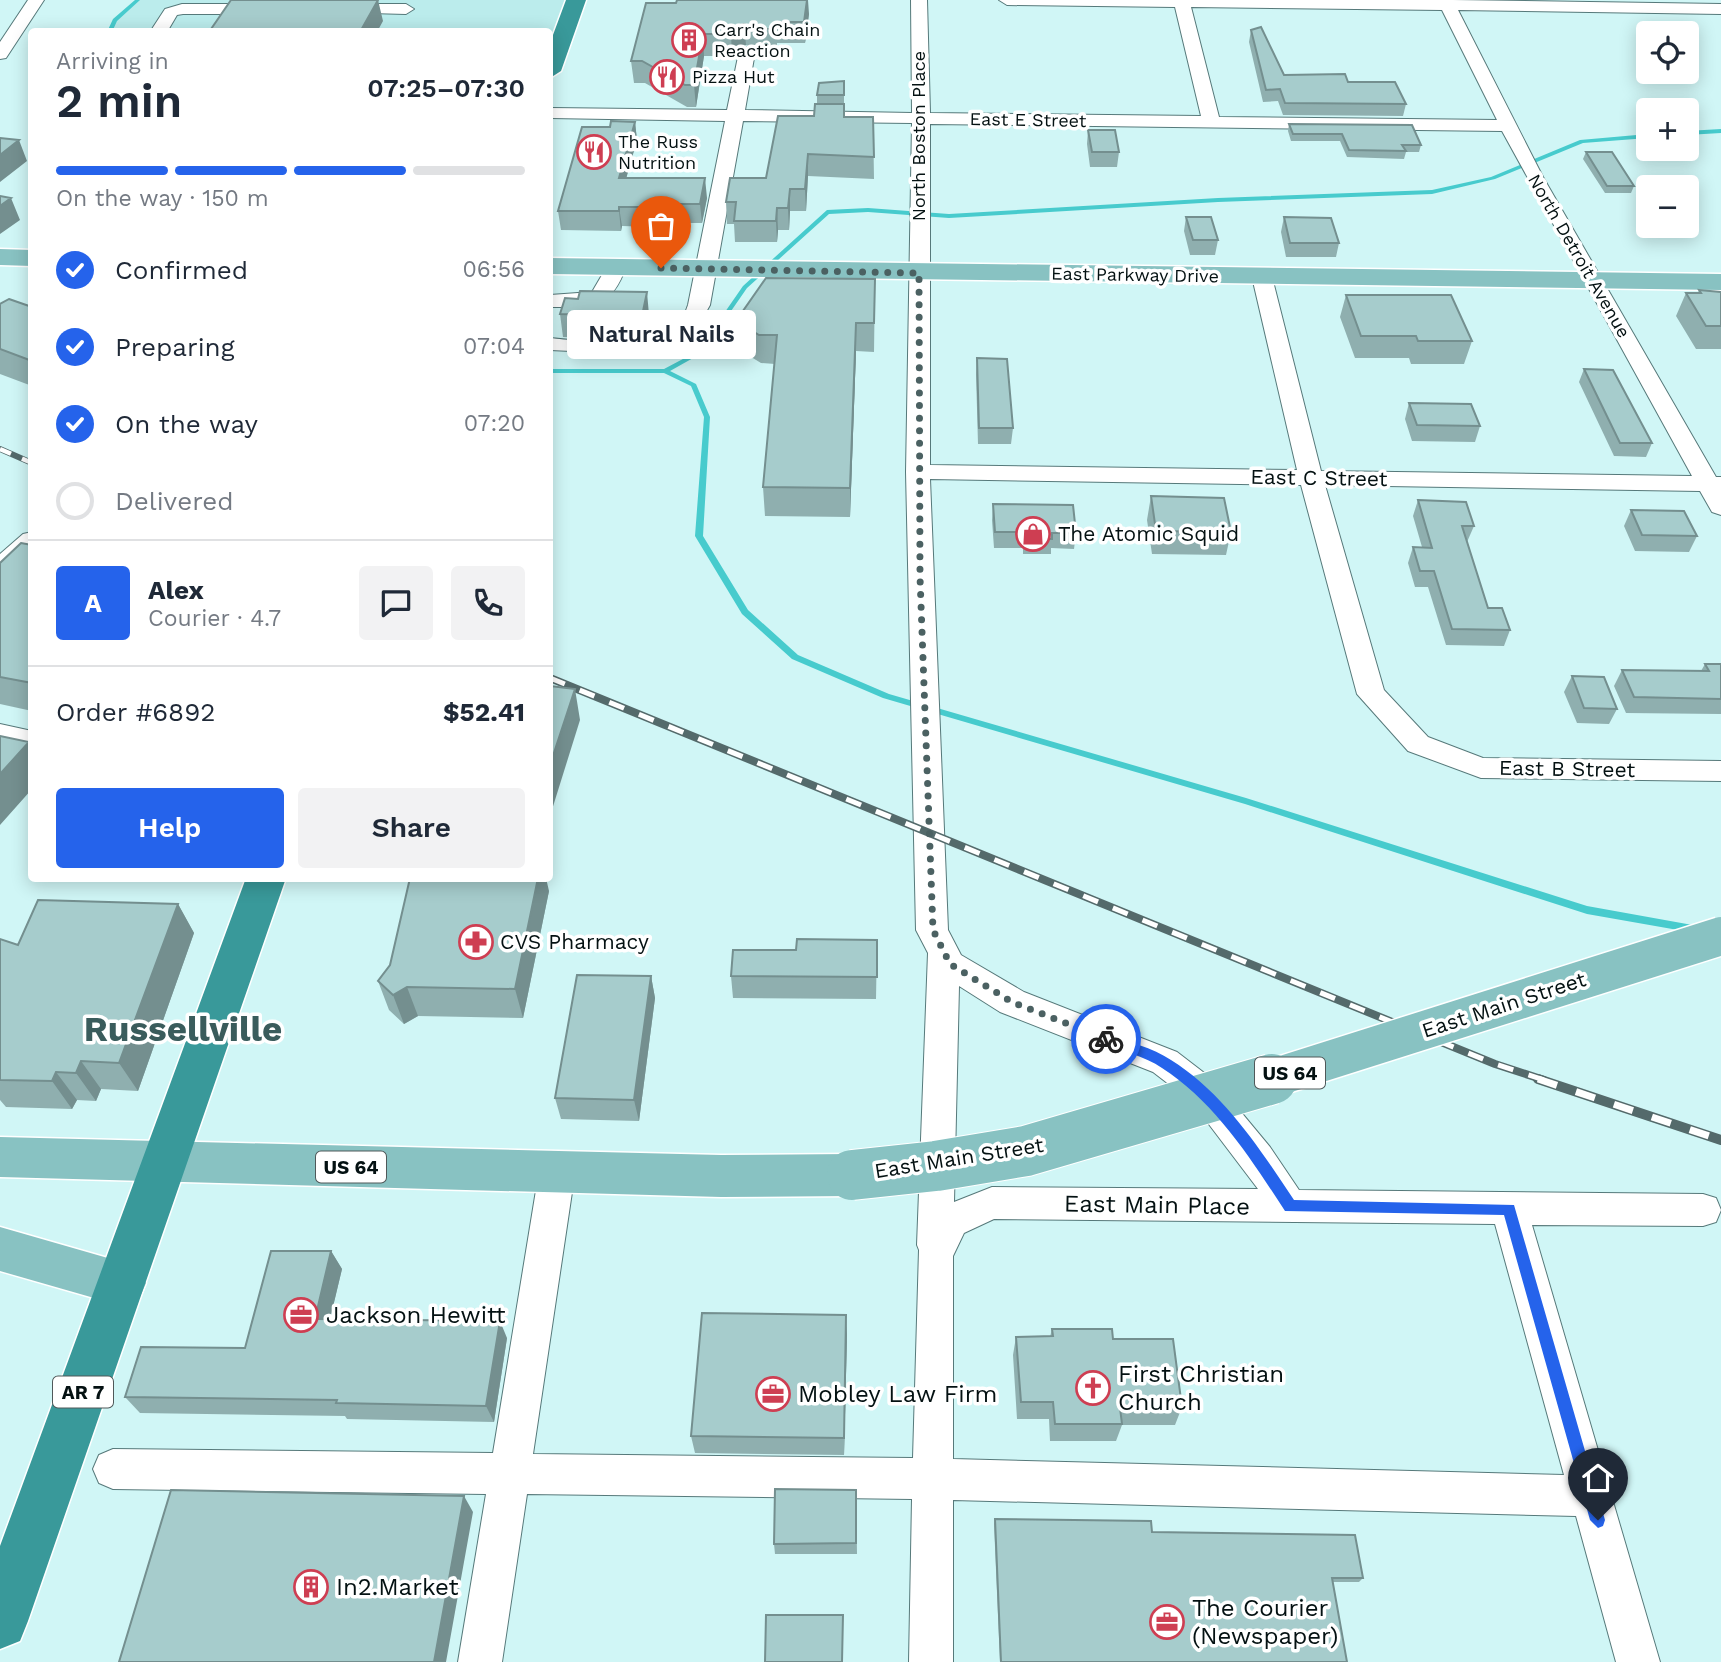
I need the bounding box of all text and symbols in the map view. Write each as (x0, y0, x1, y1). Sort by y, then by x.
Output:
place label: Carr's Chain Reaction (714, 19, 820, 61)
building icon: Carr's Chain Reaction (670, 21, 708, 59)
map controls (1636, 21, 1699, 238)
button: locate (1636, 21, 1699, 84)
text: Arriving in (56, 48, 169, 75)
street label: North Boston Place (908, 51, 929, 221)
restaurant icon: Pizza Hut (648, 58, 686, 96)
place label: Pizza Hut (692, 66, 775, 87)
text: 07:25–07:30 (367, 73, 525, 103)
text: 2 min (56, 74, 182, 128)
button: + (1636, 98, 1699, 161)
street label: East E Street (970, 108, 1087, 131)
place label: The Russ Nutrition (618, 131, 698, 173)
restaurant icon: The Russ Nutrition (575, 133, 613, 171)
street label: North Detroit Avenue (1524, 170, 1635, 341)
button: − (1636, 175, 1699, 238)
text: On the way · 150 m (56, 185, 269, 212)
pin (631, 196, 691, 268)
icon: bag (642, 207, 680, 245)
icon: check (56, 251, 94, 289)
text: Confirmed (115, 255, 248, 285)
text: 06:56 (463, 256, 525, 283)
street label: East Parkway Drive (1051, 263, 1219, 286)
callout: Natural Nails (566, 310, 756, 359)
text: Natural Nails (588, 321, 735, 348)
icon: check (56, 328, 94, 366)
text: Preparing (115, 332, 235, 362)
text: 07:04 (463, 333, 525, 360)
icon: check (56, 405, 94, 443)
text: On the way (115, 409, 258, 439)
text: 07:20 (464, 410, 525, 437)
street label: East C Street (1250, 464, 1388, 491)
text: Delivered (115, 486, 234, 516)
shop icon: The Atomic Squid (1014, 515, 1052, 553)
place label: The Atomic Squid (1058, 521, 1239, 546)
button: chat (359, 566, 433, 640)
button: phone (451, 566, 525, 640)
text: Alex (148, 575, 204, 605)
text: A (84, 588, 102, 618)
text: Courier · 4.7 (148, 605, 281, 632)
text: Order #6892 (56, 697, 215, 727)
text: $52.41 (443, 697, 525, 727)
street label: East B Street (1499, 755, 1636, 782)
button: Help (56, 788, 284, 868)
button: Share (298, 788, 525, 868)
pharmacy icon: CVS Pharmacy (457, 923, 495, 961)
place label: CVS Pharmacy (500, 929, 649, 954)
street label: East Main Street (1419, 966, 1589, 1043)
courier (1071, 1004, 1141, 1074)
district label: Russellville (84, 1008, 282, 1050)
icon: bike (1087, 1020, 1125, 1058)
road number: US 64 (1255, 1058, 1325, 1088)
street label: East Main Street (873, 1132, 1045, 1183)
road number: US 64 (316, 1152, 386, 1182)
street label: East Main Place (1064, 1189, 1250, 1221)
office icon: Jackson Hewitt (282, 1296, 320, 1334)
place label: Jackson Hewitt (326, 1301, 506, 1329)
place label: First Christian Church (1118, 1360, 1284, 1416)
church icon: First Christian Church (1074, 1369, 1112, 1407)
office icon: Mobley Law Firm (754, 1375, 792, 1413)
road number: AR 7 (53, 1376, 113, 1408)
place label: Mobley Law Firm (798, 1380, 997, 1408)
pin (1568, 1448, 1628, 1520)
icon: home (1579, 1459, 1617, 1497)
building icon: In2.Market (292, 1568, 330, 1606)
place label: In2.Market (336, 1573, 459, 1601)
place label: The Courier (Newspaper) (1192, 1594, 1338, 1650)
office icon: The Courier (Newspaper) (1148, 1603, 1186, 1641)

